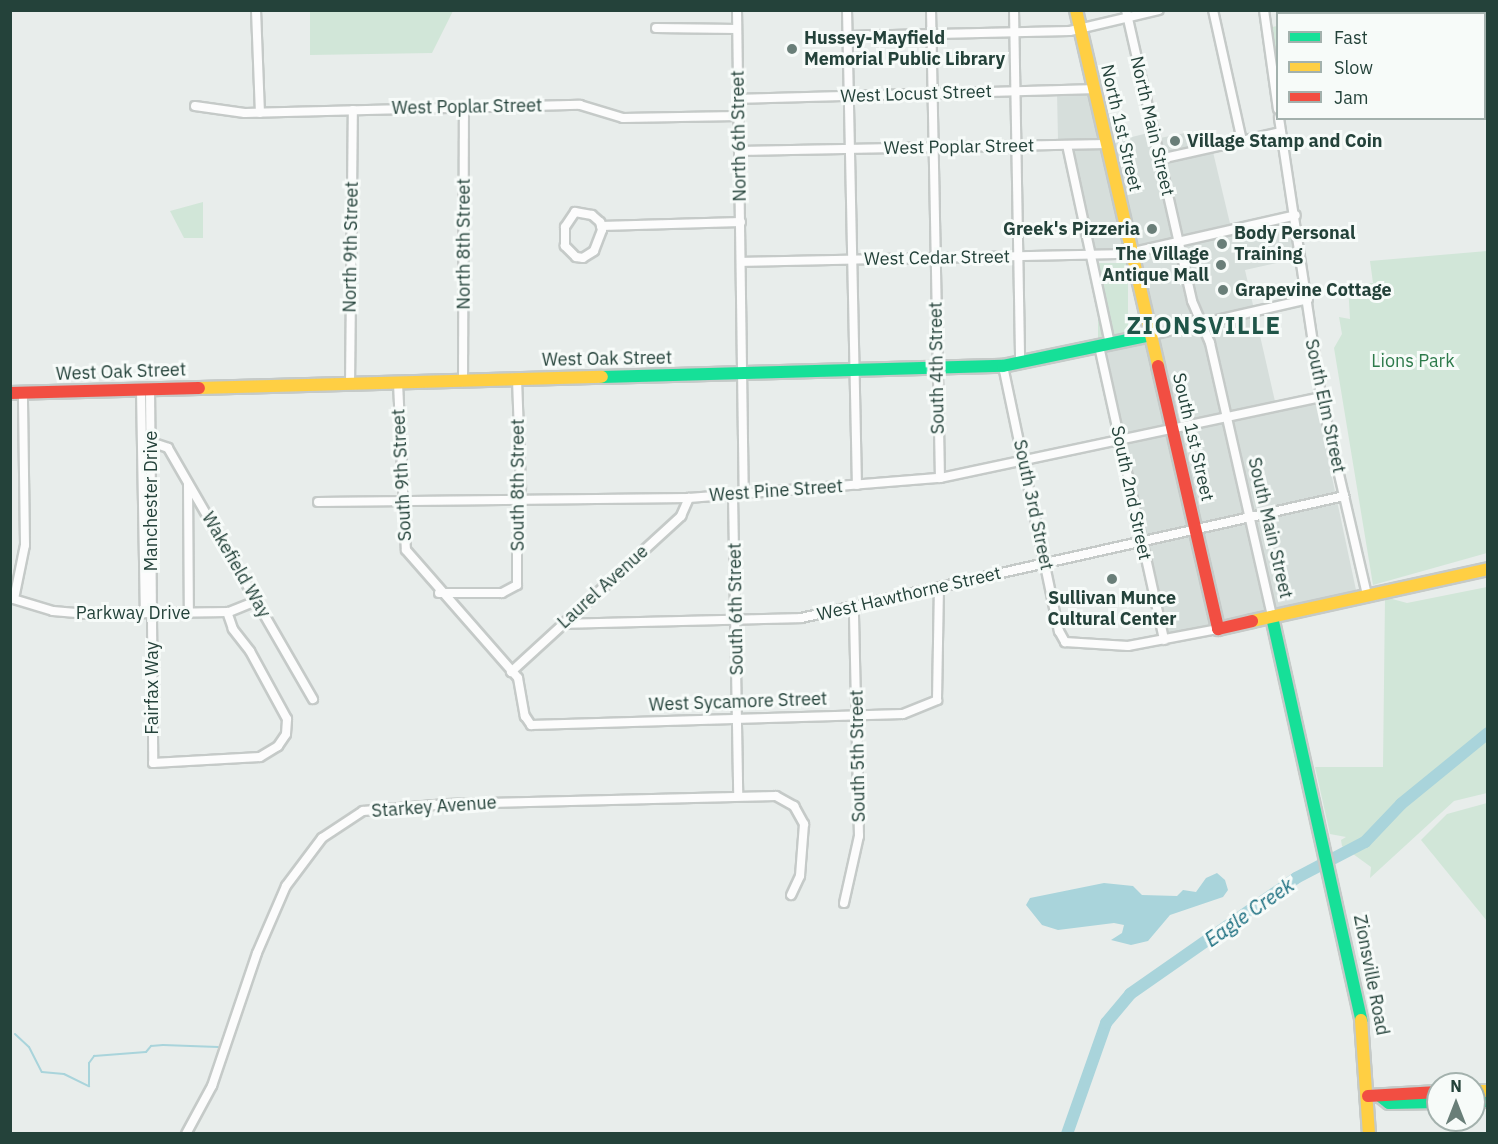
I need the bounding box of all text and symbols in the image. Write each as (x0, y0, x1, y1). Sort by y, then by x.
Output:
legend (1276, 12, 1486, 120)
text: Fast (1334, 26, 1368, 49)
place label: Hussey-Mayfield Memorial Public Library (804, 28, 1005, 70)
marker: Hussey-Mayfield Memorial Public Library (785, 42, 799, 56)
street label: North Main Street (1125, 54, 1179, 198)
text: Slow (1334, 56, 1373, 79)
street label: North 1st Street (1096, 62, 1146, 194)
street label: North 6th Street (727, 70, 751, 202)
street label: West Locust Street (840, 81, 992, 107)
text: Jam (1334, 86, 1369, 109)
street label: West Poplar Street (391, 95, 543, 119)
place label: Village Stamp and Coin (1187, 130, 1383, 152)
marker: Village Stamp and Coin (1168, 134, 1182, 148)
street label: West Poplar Street (883, 135, 1035, 159)
street label: North 8th Street (453, 178, 475, 310)
street label: North 9th Street (339, 181, 363, 313)
place label: Greek's Pizzeria (1003, 218, 1140, 240)
marker: Greek's Pizzeria (1145, 222, 1159, 236)
place label: Body Personal Training (1234, 223, 1355, 266)
marker: Body Personal Training (1215, 237, 1229, 251)
place label: The Village Antique Mall (1102, 244, 1209, 286)
street label: West Cedar Street (864, 246, 1010, 270)
marker: The Village Antique Mall (1214, 258, 1228, 272)
place label: Grapevine Cottage (1235, 279, 1392, 301)
marker: Grapevine Cottage (1216, 283, 1230, 297)
street label: South 4th Street (925, 302, 949, 434)
district label: ZIONSVILLE (1127, 312, 1281, 340)
street label: South Elm Street (1300, 337, 1350, 475)
street label: West Oak Street (542, 347, 672, 371)
park label: Lions Park (1371, 350, 1455, 372)
street label: West Oak Street (56, 359, 186, 385)
street label: South 1st Street (1168, 371, 1218, 503)
street label: South 9th Street (388, 408, 416, 542)
street label: South 8th Street (507, 419, 529, 551)
street label: South 2nd Street (1106, 424, 1156, 562)
street label: Manchester Drive (140, 430, 162, 572)
street label: South 3rd Street (1009, 438, 1057, 572)
street label: South Main Street (1243, 455, 1297, 601)
street label: West Pine Street (708, 476, 844, 506)
street label: Wakefield Way (197, 508, 275, 622)
street label: Laurel Avenue (553, 541, 653, 633)
street label: South 6th Street (724, 543, 748, 675)
street label: West Hawthorne Street (815, 562, 1003, 626)
marker: Sullivan Munce Cultural Center (1105, 572, 1119, 586)
place label: Sullivan Munce Cultural Center (1047, 588, 1177, 630)
street label: Parkway Drive (76, 602, 190, 624)
street label: Fairfax Way (141, 641, 163, 735)
street label: West Sycamore Street (648, 688, 828, 716)
street label: South 5th Street (846, 690, 870, 822)
street label: Starkey Avenue (371, 792, 497, 822)
water label: Eagle Creek (1200, 873, 1298, 951)
street label: Zionsville Road (1349, 913, 1393, 1037)
north arrow (1426, 1072, 1486, 1132)
text: N (1450, 1076, 1462, 1096)

